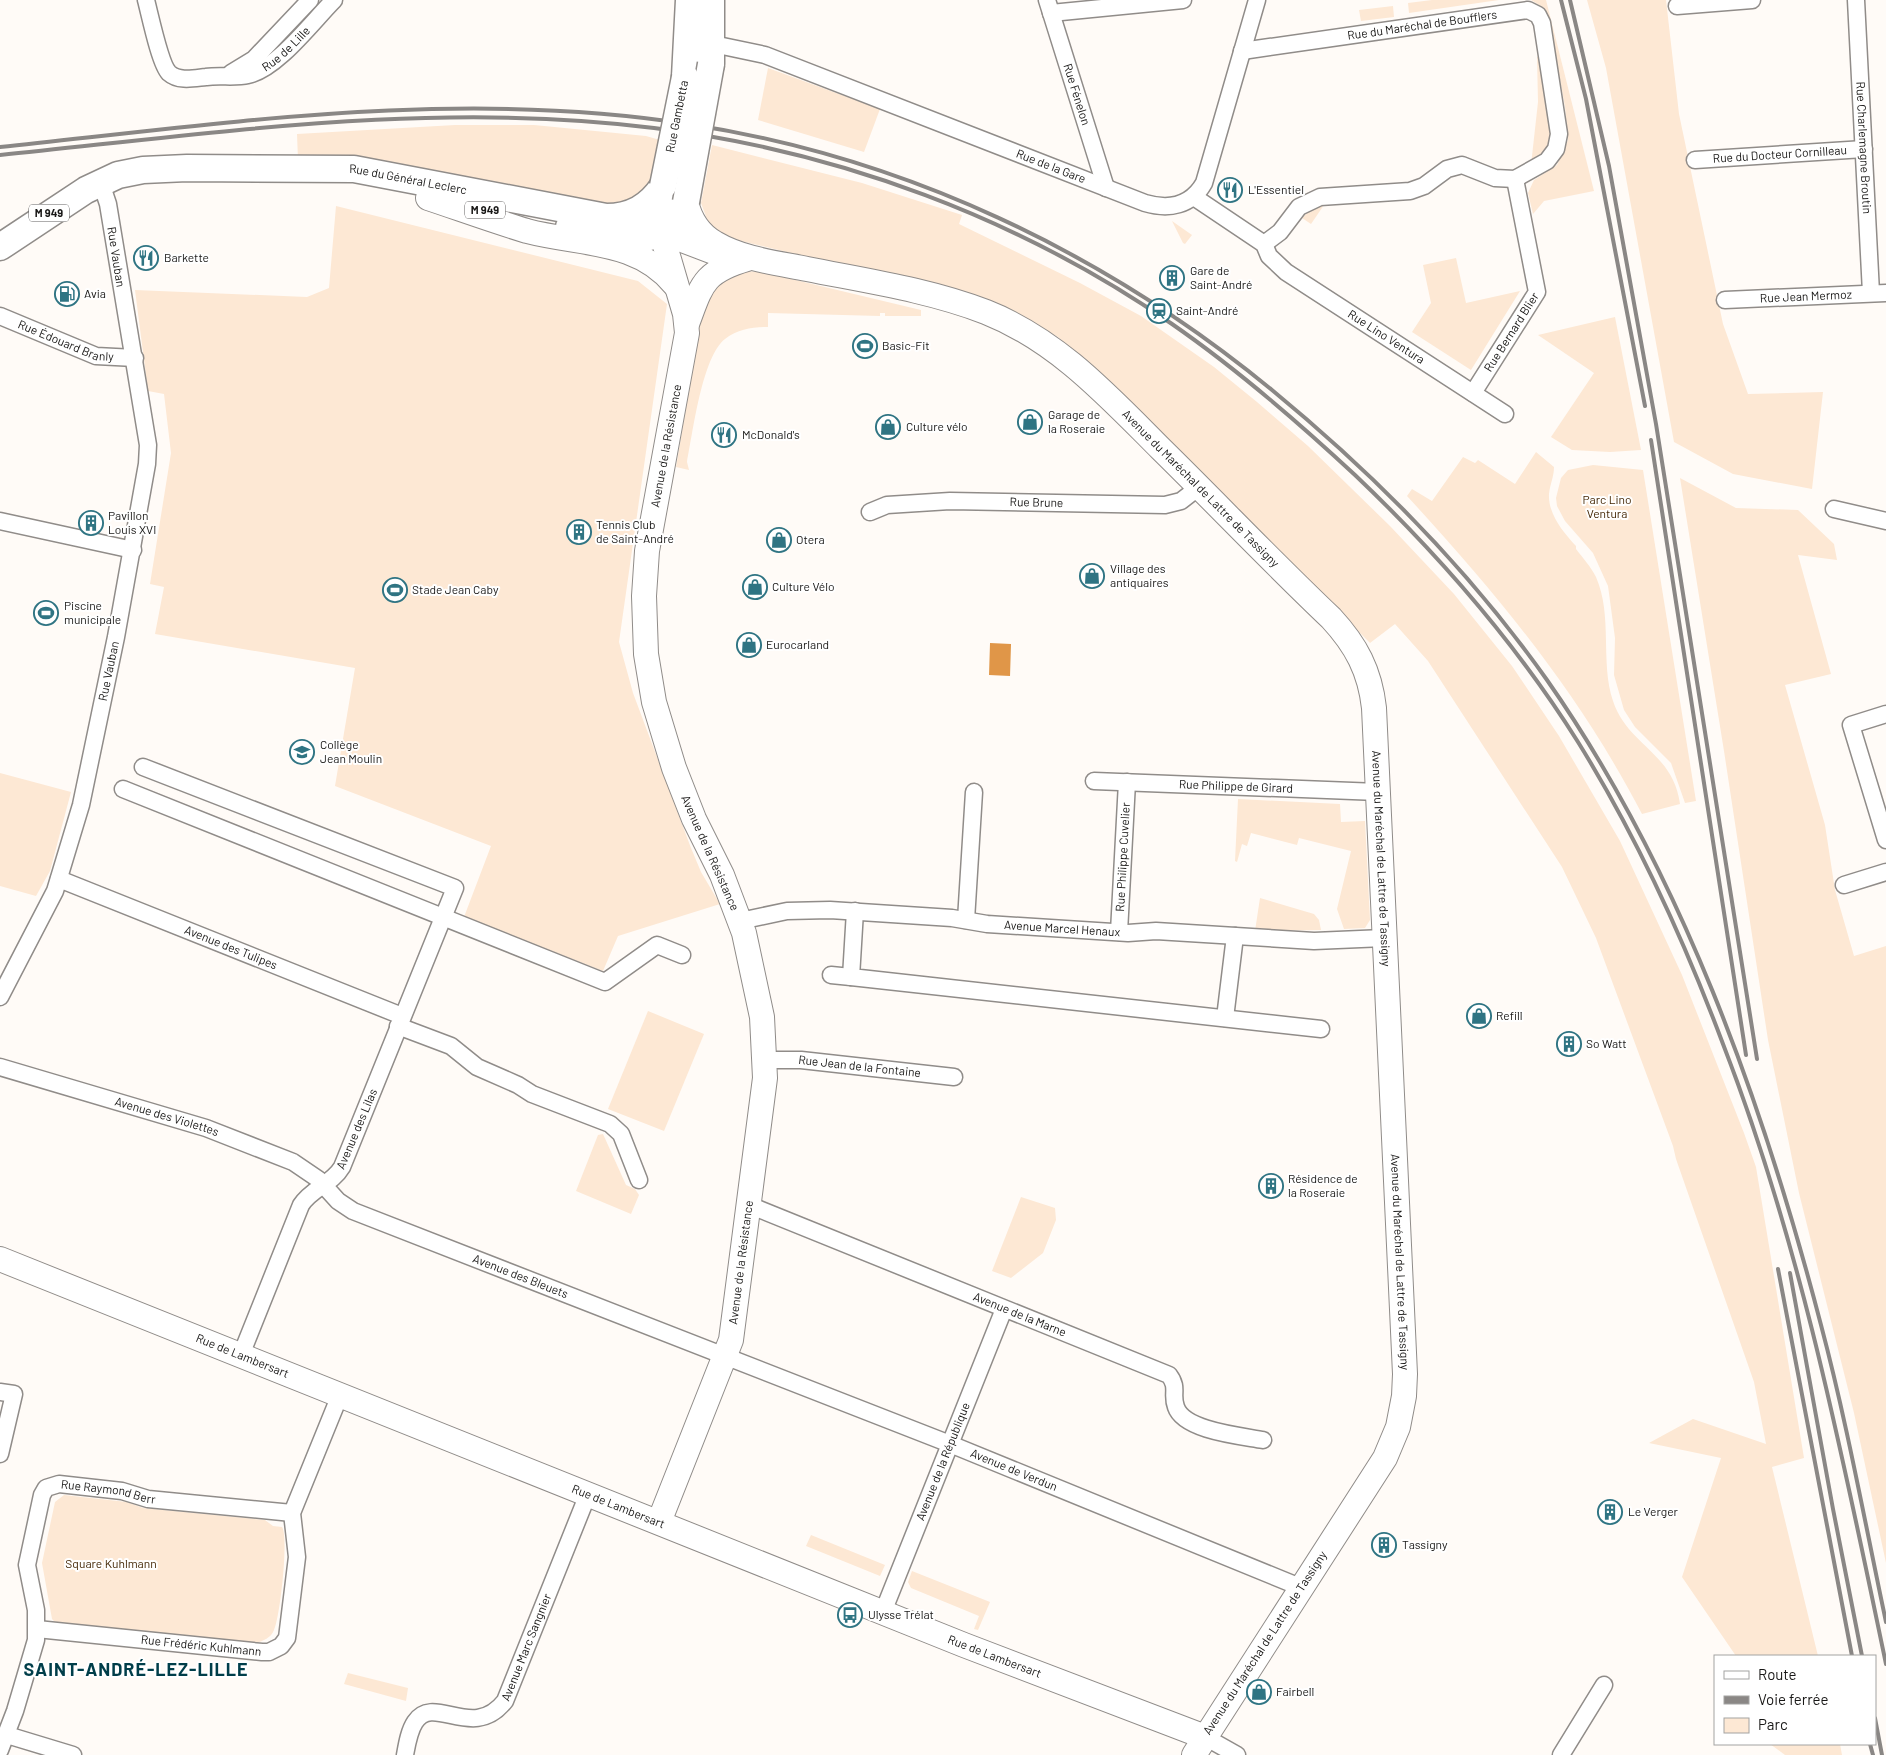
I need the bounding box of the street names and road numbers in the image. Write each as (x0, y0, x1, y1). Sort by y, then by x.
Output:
street label: Rue du Maréchal de Boufflers (1346, 7, 1498, 42)
street label: Rue de Lille (259, 23, 312, 74)
street label: Rue Fénelon (1061, 62, 1094, 127)
street label: Rue Gambetta (662, 79, 690, 154)
street label: Rue Charlemagne Broutin (1854, 81, 1875, 214)
street label: Rue du Docteur Cornilleau (1712, 142, 1847, 165)
street label: Rue de la Gare (1015, 146, 1088, 185)
street label: Rue du Général Leclerc (349, 161, 468, 196)
road number: M 949 (465, 202, 505, 218)
road number: M 949 (29, 204, 69, 222)
street label: Rue Vauban (105, 226, 129, 288)
street label: Rue Jean Mermoz (1760, 286, 1852, 304)
street label: Rue Bernard Blier (1480, 289, 1541, 374)
street label: Rue Lino Ventura (1346, 306, 1428, 366)
street label: Rue Édouard Branly (16, 316, 115, 363)
street label: Avenue de la Résistance (647, 383, 683, 508)
street label: Avenue du Maréchal de Lattre de Tassigny (1120, 406, 1283, 570)
street label: Rue Brune (1009, 494, 1063, 509)
street label: Rue Vauban (95, 640, 121, 702)
street label: Avenue du Maréchal de Lattre de Tassigny (1370, 750, 1394, 967)
street label: Rue Philippe de Girard (1179, 776, 1293, 795)
street label: Avenue de la Résistance (679, 793, 743, 912)
street label: Rue Philippe Cuvelier (1112, 801, 1132, 912)
street label: Avenue Marcel Henaux (1004, 917, 1121, 939)
street label: Avenue des Tulipes (183, 922, 280, 972)
street label: Rue Jean de la Fontaine (798, 1052, 922, 1079)
street label: Avenue des Lilas (333, 1086, 379, 1171)
street label: Avenue des Violettes (113, 1093, 221, 1138)
street label: Avenue du Maréchal de Lattre de Tassigny (1389, 1153, 1413, 1371)
street label: Avenue de la Résistance (725, 1199, 755, 1325)
street label: Avenue des Bleuets (471, 1251, 571, 1300)
street label: Avenue de la Marne (971, 1289, 1069, 1339)
street label: Rue de Lambersart (194, 1330, 291, 1380)
street label: Avenue de la République (912, 1400, 972, 1522)
street label: Avenue de Verdun (969, 1445, 1060, 1493)
street label: Rue Raymond Berr (60, 1476, 157, 1506)
street label: Rue de Lambersart (570, 1481, 667, 1531)
street label: Avenue du Maréchal de Lattre de Tassigny (1199, 1548, 1329, 1737)
street label: Avenue Marc Sangnier (498, 1591, 554, 1703)
street label: Rue de Lambersart (946, 1631, 1044, 1680)
street label: Rue Frédéric Kuhlmann (140, 1632, 262, 1658)

